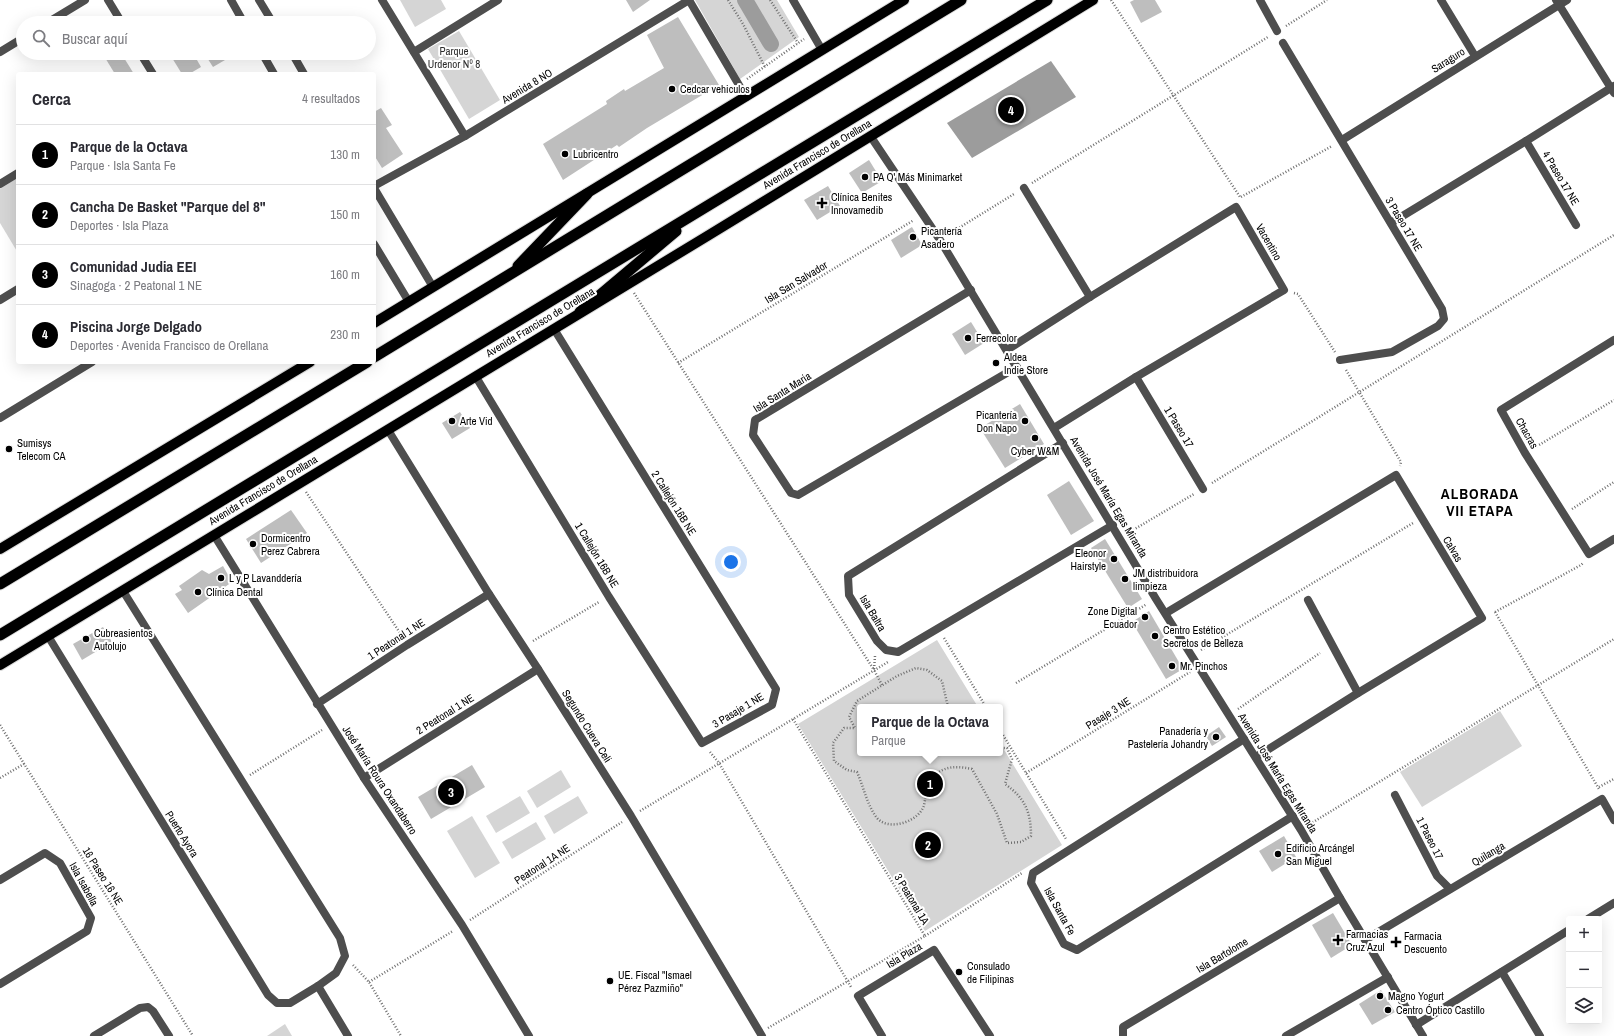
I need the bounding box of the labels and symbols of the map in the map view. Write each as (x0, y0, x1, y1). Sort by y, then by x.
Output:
park label: Parque Urdenor Nº 8 (428, 44, 480, 71)
street label: Saraguro (1429, 44, 1467, 76)
street label: Avenida 8 NO (498, 65, 555, 107)
place label: Cedcar vehiculos (680, 82, 750, 96)
marker: Cedcar vehiculos (667, 84, 677, 94)
pin: 4 (998, 95, 1024, 125)
street label: Avenida Francisco de Orellana (759, 116, 874, 192)
place label: Lubricentro (573, 147, 619, 161)
street label: 4 Paseo 17 NE (1539, 148, 1583, 208)
marker: Lubricentro (560, 149, 570, 159)
place label: PA Q' Más Minimarket (873, 170, 963, 184)
marker: PA Q' Más Minimarket (860, 172, 870, 182)
place label: Clínica Benites Innovamedib (831, 190, 893, 217)
street label: 3 Paseo 17 NE (1382, 194, 1426, 254)
marker: Clínica Benites Innovamedib (816, 197, 828, 209)
street label: Vacentino (1253, 221, 1285, 263)
place label: Picantería Asadero (920, 224, 962, 251)
marker: Picantería Asadero (908, 232, 918, 242)
street label: Isla San Salvador (762, 258, 830, 306)
street label: Avenida Francisco de Orellana (482, 284, 597, 360)
place label: Ferrecolor (976, 331, 1017, 345)
marker: Ferrecolor (963, 333, 973, 343)
place label: Aldea Indie Store (1003, 350, 1048, 377)
marker: Aldea Indie Store (991, 358, 1001, 368)
street label: Isla Santa Maria (750, 369, 814, 415)
street label: 1 Paseo 17 (1161, 404, 1197, 450)
place label: Picantería Don Napo (976, 408, 1017, 435)
place label: Arte Vid (459, 414, 492, 428)
street label: Chacras (1513, 415, 1542, 451)
marker: Arte Vid (447, 416, 457, 426)
marker: Picantería Don Napo (1020, 416, 1030, 426)
marker: Cyber W&M (1030, 433, 1040, 443)
street label: Avenida José María Egas Miranda (1067, 433, 1151, 560)
place label: Sumisys Telecom CA (17, 436, 67, 463)
marker: Sumisys Telecom CA (4, 444, 14, 454)
place label: Cyber W&M (1011, 444, 1059, 458)
street label: Avenida Francisco de Orellana (205, 452, 320, 528)
street label: 2 Callejón 16B NE (649, 468, 699, 538)
district label: ALBORADA VII ETAPA (1441, 483, 1519, 521)
street label: 1 Callejón 16B NE (572, 520, 622, 590)
place label: Dormicentro Perez Cabrera (261, 531, 320, 558)
street label: Calvas (1440, 534, 1466, 565)
marker: Dormicentro Perez Cabrera (248, 539, 258, 549)
place label: Eleonor Hairstyle (1070, 546, 1106, 573)
your location (721, 552, 741, 572)
marker: Eleonor Hairstyle (1109, 554, 1119, 564)
place label: JM distribuidora limpieza (1133, 566, 1198, 593)
place label: L y P Lavanddería (229, 571, 302, 585)
marker: L y P Lavanddería (216, 573, 226, 583)
marker: JM distribuidora limpieza (1120, 574, 1130, 584)
place label: Clínica Dental (206, 585, 263, 599)
marker: Clínica Dental (193, 587, 203, 597)
street label: Isla Baltra (857, 592, 889, 634)
place label: Zone Digital Ecuador (1088, 604, 1137, 631)
marker: Zone Digital Ecuador (1140, 612, 1150, 622)
street label: 1 Peatonal 1 NE (365, 615, 427, 663)
place label: Centro Estético Secretos de Belleza (1163, 623, 1243, 650)
place label: Cubreasientos Autolujo (93, 626, 153, 653)
marker: Centro Estético Secretos de Belleza (1150, 631, 1160, 641)
marker: Cubreasientos Autolujo (81, 634, 91, 644)
place label: Mr. Pinchos (1180, 659, 1228, 673)
marker: Mr. Pinchos (1167, 661, 1177, 671)
street label: Segundo Cueva Celi (559, 687, 615, 765)
street label: 3 Pasaje 1 NE (710, 689, 766, 731)
street label: 2 Peatonal 1 NE (413, 691, 477, 737)
street label: Pasaje 3 NE (1083, 694, 1133, 732)
street label: Avenida José María Egas Miranda (1235, 710, 1321, 836)
street label: José María Roura Oxandaberro (340, 723, 420, 837)
place label: Panadería y Pastelería Johandry (1128, 724, 1208, 751)
marker: Panadería y Pastelería Johandry (1211, 732, 1221, 742)
pin: 1 (917, 769, 943, 799)
pin: 3 (438, 777, 464, 807)
street label: Puerto Ayora (162, 808, 202, 860)
street label: 1 Paseo 17 (1413, 814, 1447, 862)
pin: 2 (915, 830, 941, 860)
street label: Quilanga (1469, 839, 1507, 869)
street label: Peatonal 1A NE (511, 841, 573, 887)
place label: Edificio Arcángel San Miguel (1286, 841, 1354, 868)
street label: 16 Paseo 16 NE (80, 844, 126, 908)
marker: Edificio Arcángel San Miguel (1273, 849, 1283, 859)
street label: Isla Isabella (66, 860, 102, 908)
street label: 3 Peatonal 1A (891, 871, 933, 928)
street label: Isla Santa Fe (1041, 885, 1079, 937)
place label: Farmacias Cruz Azul (1346, 927, 1389, 954)
place label: Farmacia Descuento (1404, 929, 1447, 956)
street label: Isla Bartolome (1194, 934, 1250, 976)
marker: Farmacias Cruz Azul (1333, 935, 1343, 945)
marker: Farmacia Descuento (1391, 937, 1401, 947)
street label: Isla Plaza (884, 939, 924, 971)
place label: Consulado de Filipinas (967, 959, 1015, 986)
marker: Consulado de Filipinas (954, 967, 964, 977)
place label: UE. Fiscal "Ismael Pérez Pazmiño" (618, 968, 692, 995)
marker: UE. Fiscal "Ismael Pérez Pazmiño" (605, 976, 615, 986)
place label: Magno Yogurt (1388, 989, 1444, 1003)
marker: Magno Yogurt (1375, 991, 1385, 1001)
place label: Centro Óptico Castillo (1396, 1003, 1485, 1017)
marker: Centro Óptico Castillo (1383, 1005, 1393, 1015)

